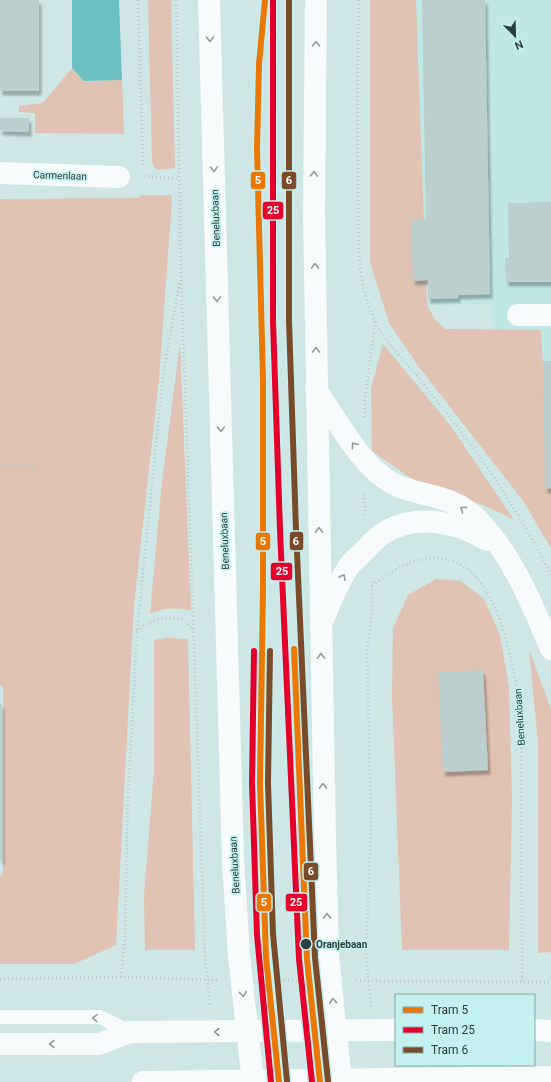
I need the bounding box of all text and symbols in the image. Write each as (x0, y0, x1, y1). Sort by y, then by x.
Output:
north arrow (495, 16, 535, 56)
one-way arrow (206, 36, 214, 42)
text: N (512, 37, 525, 52)
one-way arrow (312, 41, 320, 47)
one-way arrow (210, 166, 218, 172)
street label: Carmenlaan (33, 169, 87, 182)
line badge: 5 (250, 171, 266, 190)
line badge: 6 (281, 171, 297, 190)
one-way arrow (310, 171, 318, 177)
text: 5 (255, 174, 261, 187)
text: 6 (286, 174, 292, 187)
street label: Beneluxbaan (209, 189, 222, 247)
line badge: 25 (262, 201, 284, 220)
text: 25 (267, 204, 279, 217)
one-way arrow (310, 263, 319, 270)
one-way arrow (213, 296, 222, 302)
one-way arrow (312, 347, 320, 353)
one-way arrow (217, 426, 225, 432)
one-way arrow (352, 442, 359, 449)
one-way arrow (460, 507, 467, 514)
street label: Beneluxbaan (218, 512, 231, 570)
one-way arrow (314, 527, 323, 533)
line badge: 6 (289, 531, 304, 551)
line badge: 5 (255, 532, 271, 551)
text: 5 (260, 535, 266, 548)
text: 6 (293, 535, 299, 548)
line badge: 25 (270, 562, 293, 581)
text: 25 (276, 565, 288, 578)
one-way arrow (338, 574, 345, 581)
one-way arrow (317, 653, 325, 659)
street label: Beneluxbaan (512, 688, 527, 746)
one-way arrow (319, 783, 328, 789)
street label: Beneluxbaan (228, 836, 241, 894)
line badge: 6 (303, 862, 319, 881)
text: 6 (308, 865, 314, 878)
line badge: 5 (256, 893, 272, 912)
line badge: 25 (285, 893, 308, 912)
text: 5 (261, 896, 267, 909)
text: 25 (290, 896, 302, 909)
one-way arrow (323, 913, 331, 919)
marker: Oranjebaan (299, 937, 313, 951)
place label: Oranjebaan (316, 939, 368, 950)
one-way arrow (238, 991, 247, 997)
legend (395, 994, 535, 1066)
one-way arrow (329, 998, 338, 1004)
text: Tram 5 (431, 1003, 469, 1017)
one-way arrow (92, 1013, 98, 1022)
text: Tram 25 (431, 1023, 475, 1037)
one-way arrow (214, 1028, 220, 1036)
one-way arrow (49, 1040, 55, 1048)
text: Tram 6 (431, 1043, 469, 1057)

